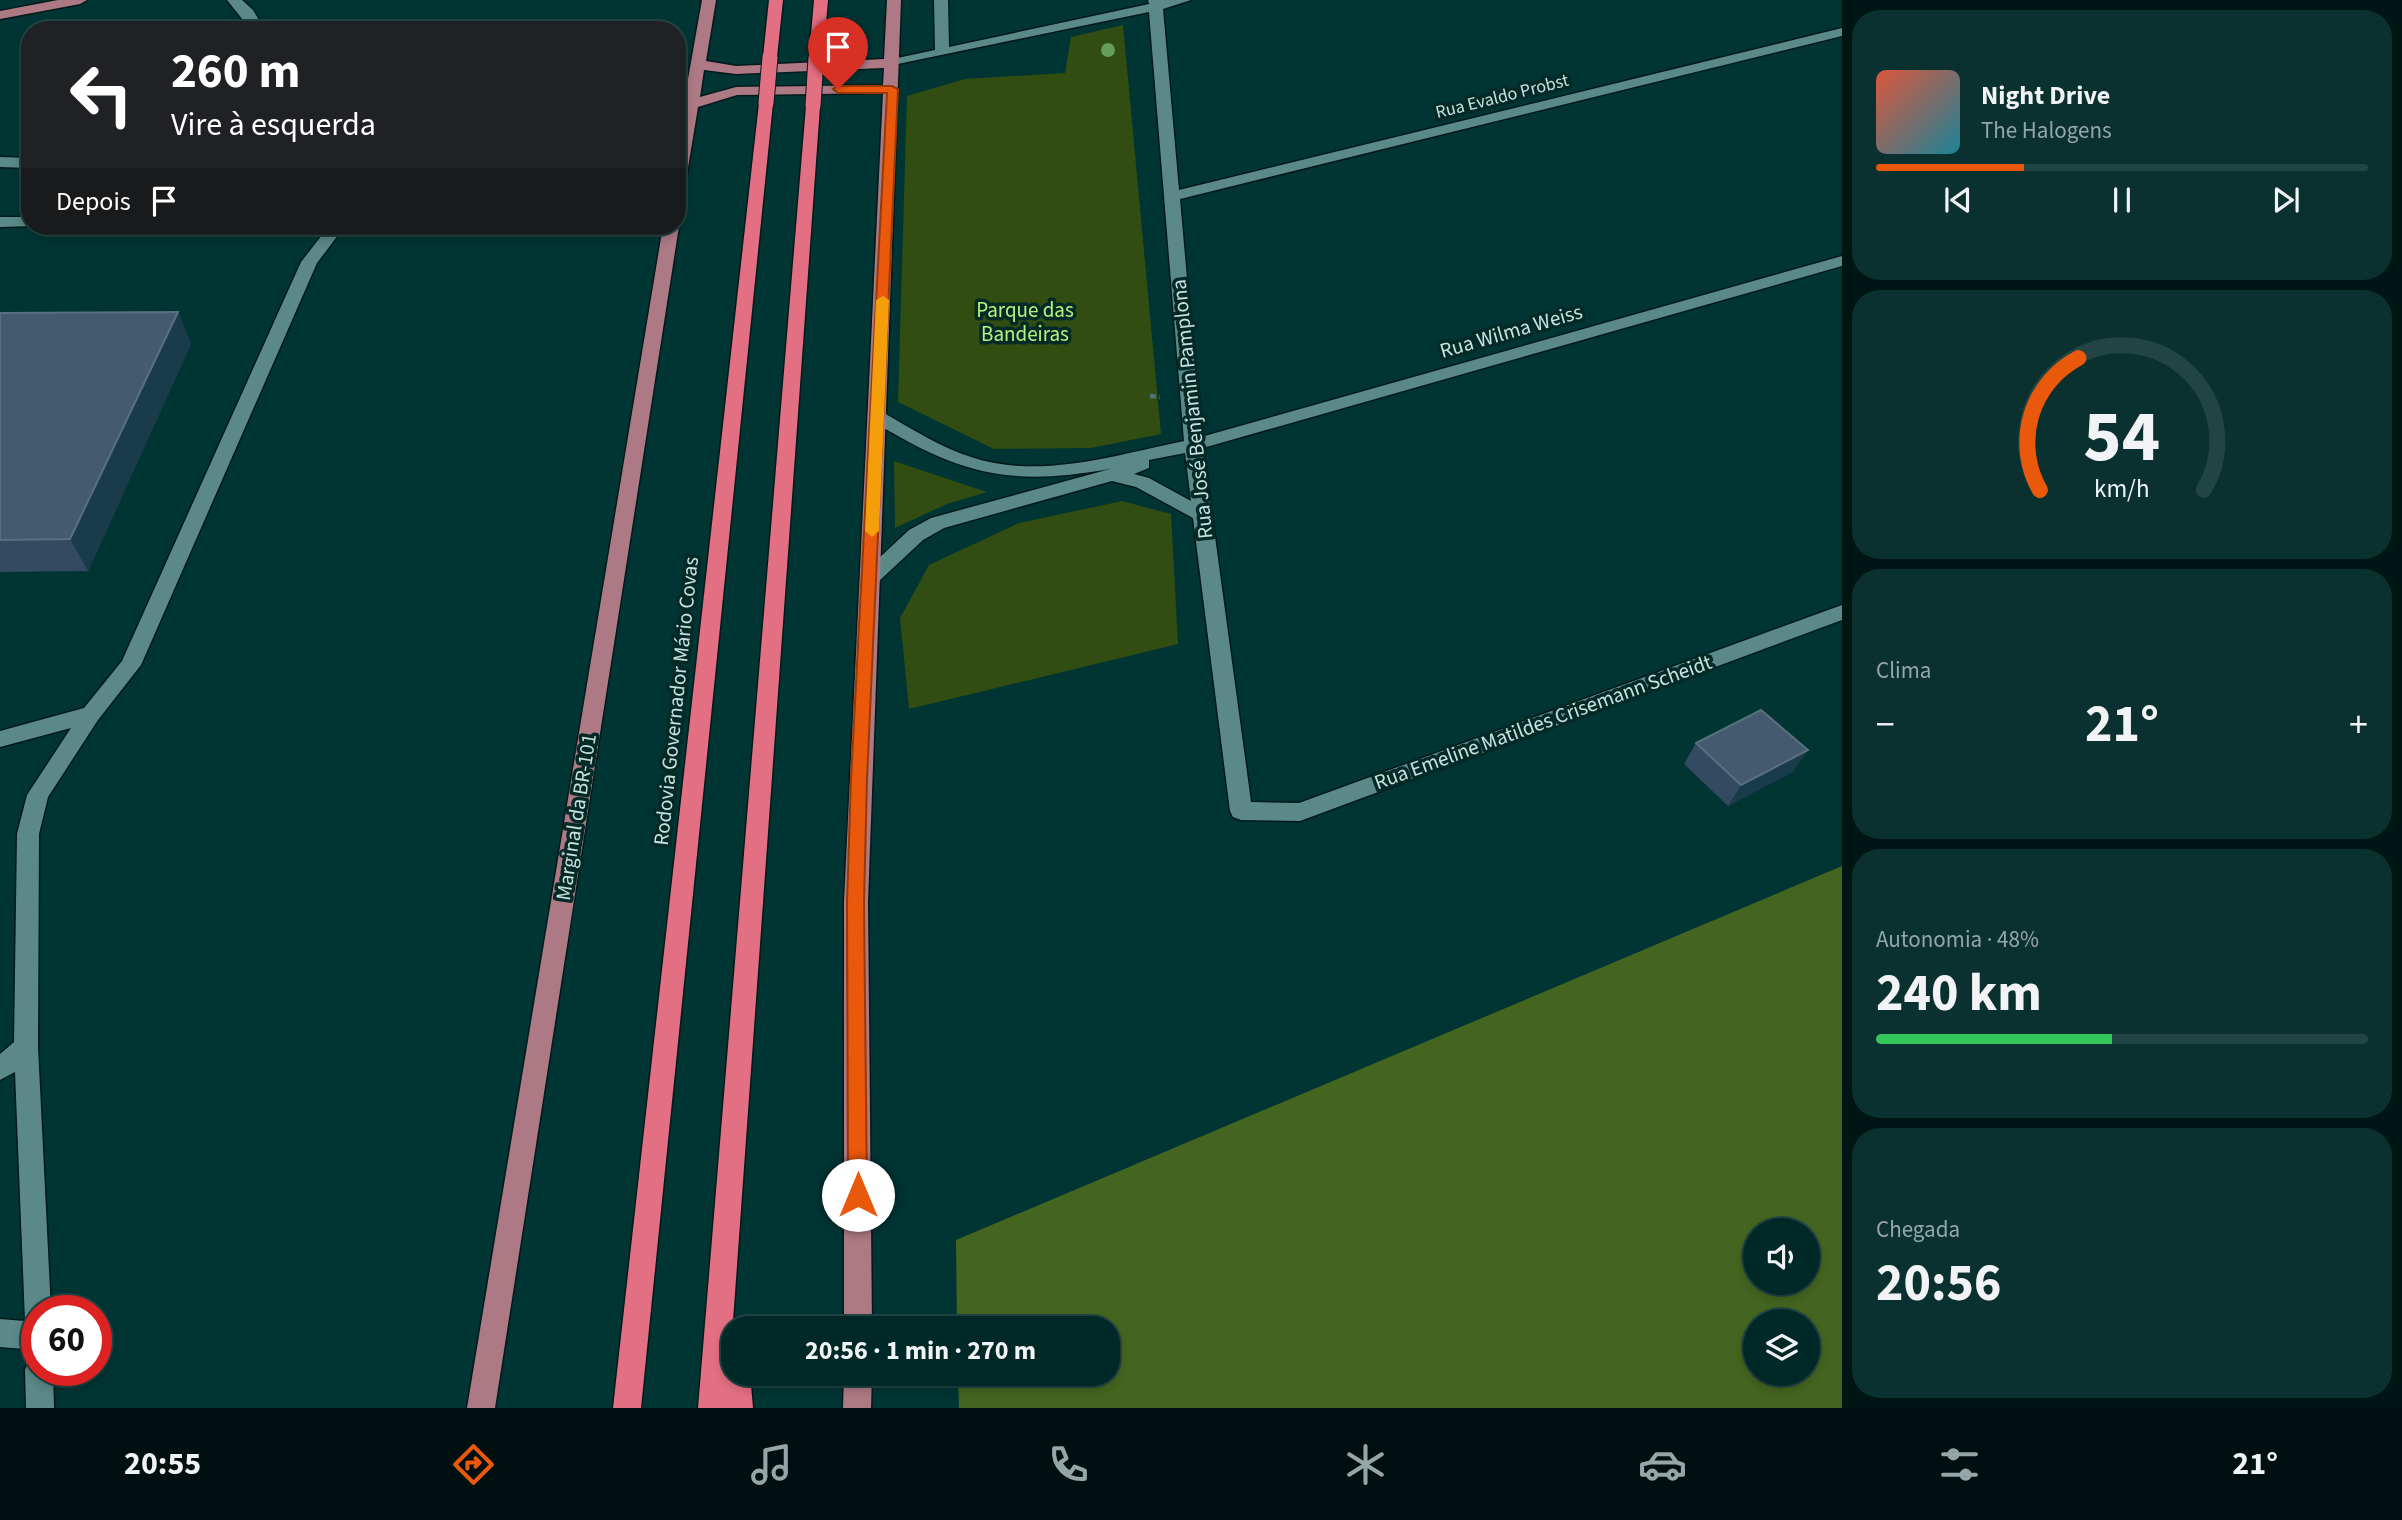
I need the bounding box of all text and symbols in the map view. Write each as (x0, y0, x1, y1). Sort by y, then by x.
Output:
pin (808, 17, 868, 89)
icon: arrive (819, 28, 857, 66)
text: 260 m (171, 37, 300, 107)
icon: left (56, 49, 147, 140)
street label: Rua Evaldo Probst (1433, 68, 1571, 125)
text: Night Drive (1981, 77, 2110, 114)
text: Vire à esquerda (171, 102, 376, 148)
text: The Halogens (1981, 114, 2112, 147)
icon: previous (1939, 181, 1977, 219)
icon: pause (2103, 181, 2141, 219)
icon: next (2267, 181, 2305, 219)
icon: arrive (145, 182, 183, 220)
text: Depois (56, 183, 131, 220)
street label: Rua José Benjamin Pamplona (1163, 278, 1221, 540)
park label: Parque das Bandeiras (976, 295, 1074, 349)
street label: Rua Wilma Weiss (1436, 296, 1586, 366)
text: 54 (2084, 386, 2160, 490)
text: km/h (2094, 471, 2150, 507)
street label: Rodovia Governador Mário Covas (646, 555, 706, 847)
street label: Rua Emeline Matildes Crisemann Scheidt (1370, 647, 1716, 797)
text: Clima (1876, 654, 1931, 687)
text: 21° (2085, 688, 2159, 762)
text: − (1876, 698, 1895, 752)
text: + (2349, 698, 2368, 752)
street label: Marginal da BR-101 (548, 732, 604, 902)
text: Autonomia · 48% (1876, 923, 2039, 956)
text: 240 km (1876, 957, 2042, 1031)
position arrow (821, 1158, 895, 1232)
text: Chegada (1876, 1213, 1960, 1246)
map controls (1743, 1218, 1820, 1386)
button: sound (1743, 1218, 1820, 1295)
text: 20:56 (1876, 1247, 2001, 1321)
speed limit sign: 60 (21, 1295, 112, 1386)
button: layers (1743, 1309, 1820, 1386)
text: 20:56 · 1 min · 270 m (805, 1332, 1036, 1369)
icon: directions (449, 1440, 498, 1489)
icon: music (747, 1440, 796, 1489)
icon: phone (1044, 1440, 1093, 1489)
icon: climate (1341, 1440, 1390, 1489)
icon: car (1638, 1440, 1687, 1489)
icon: filters (1935, 1440, 1984, 1489)
text: 20:55 (124, 1441, 201, 1487)
text: 21° (2232, 1441, 2278, 1487)

